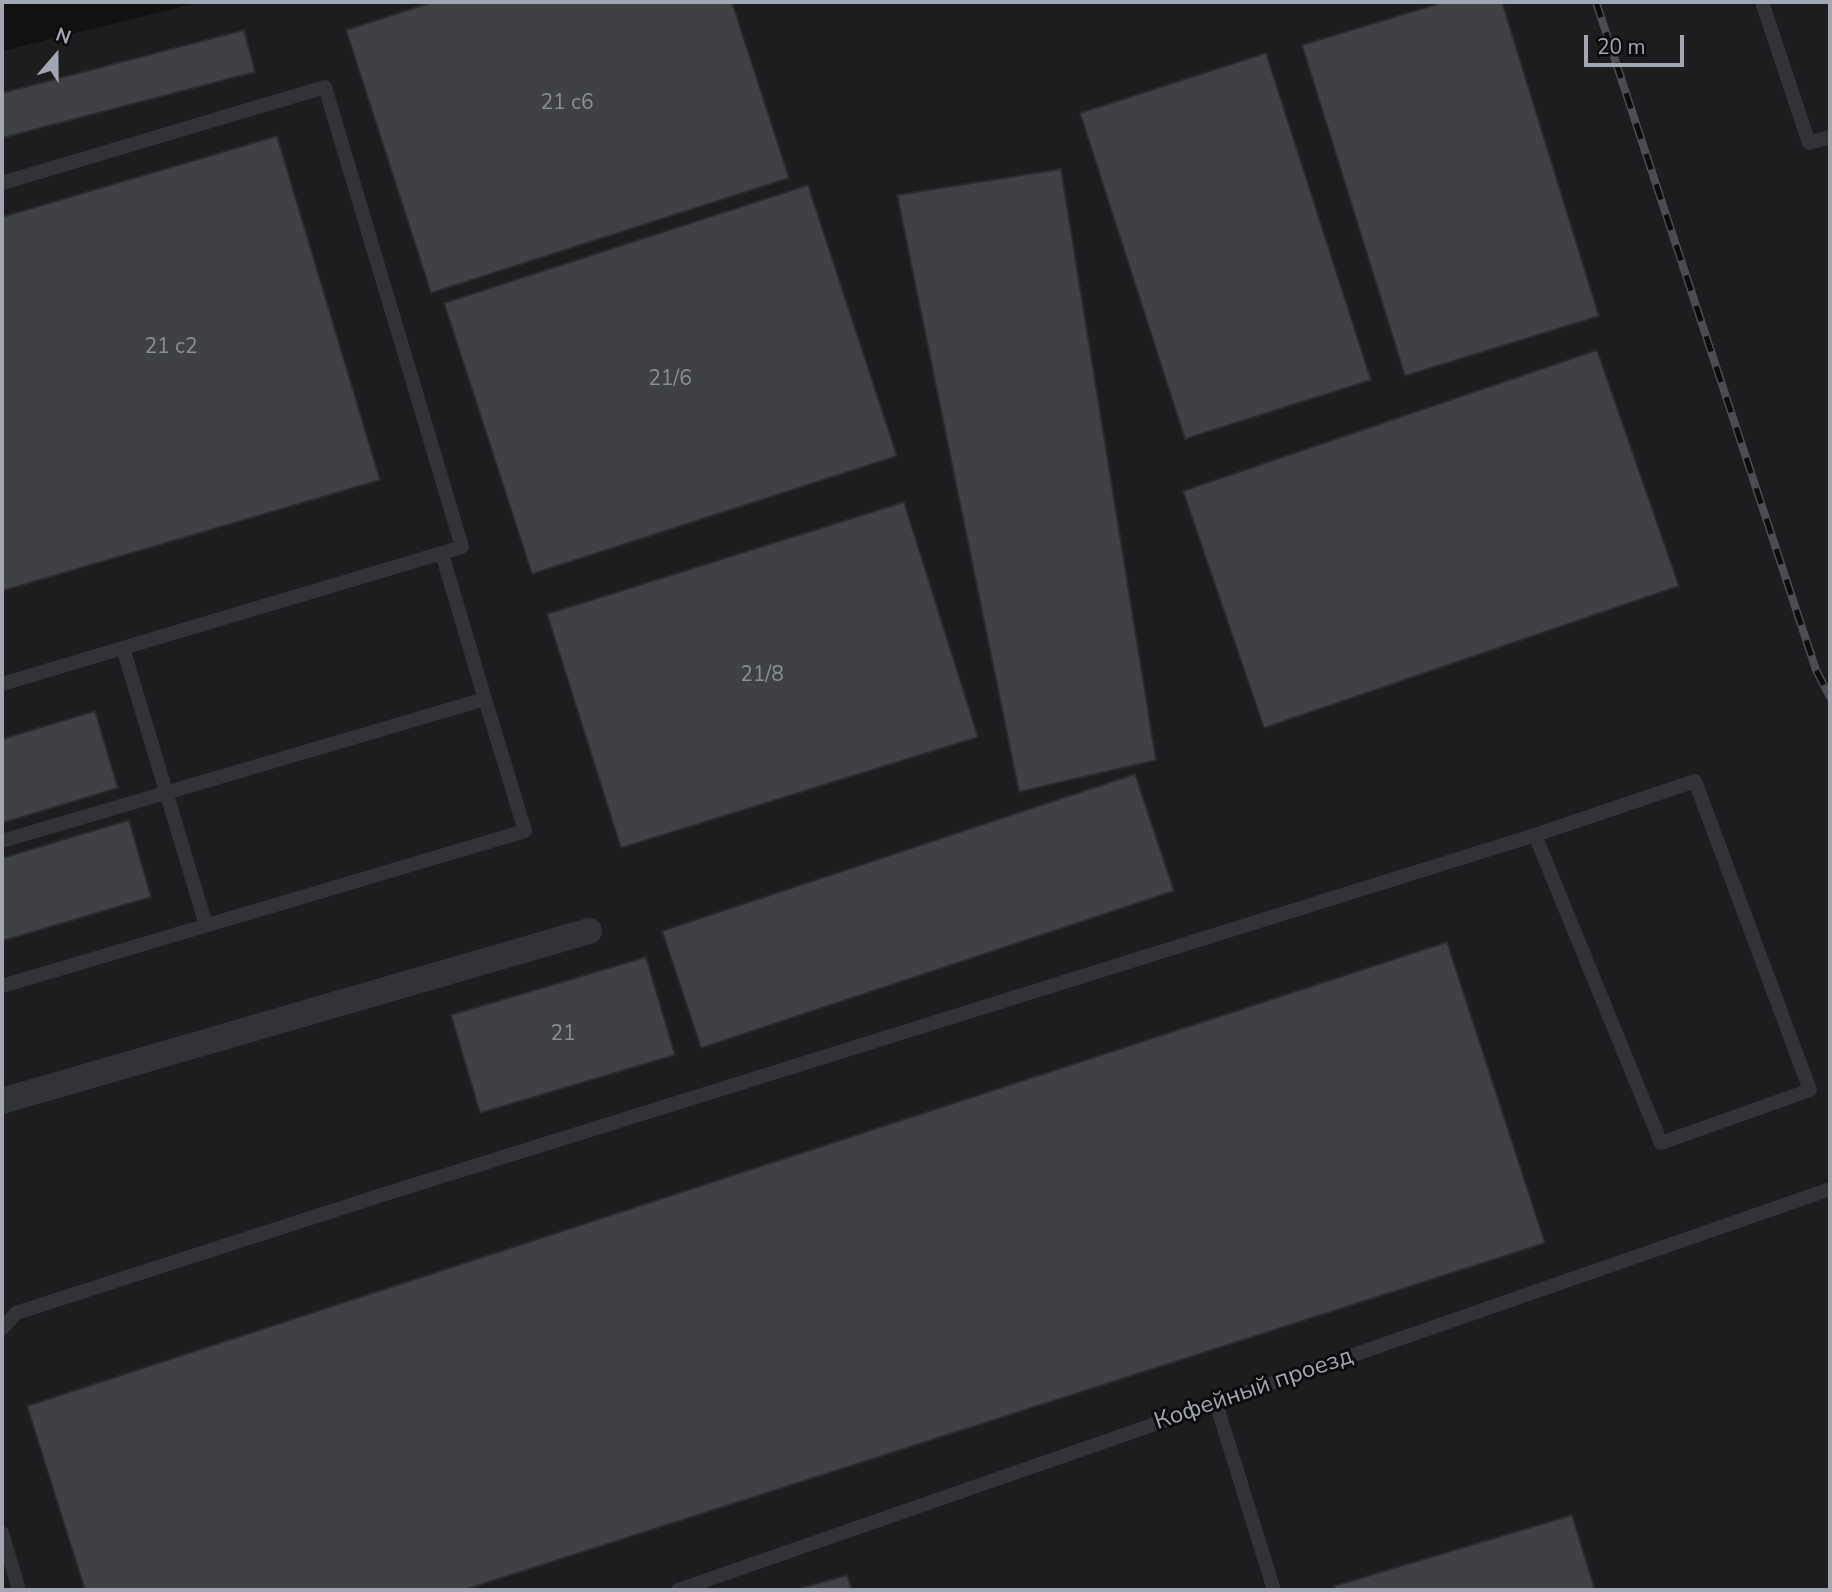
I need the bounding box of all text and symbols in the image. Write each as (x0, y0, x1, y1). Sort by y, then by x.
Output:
north arrow (21, 21, 91, 91)
scale bar (1587, 21, 1687, 65)
text: N (52, 22, 74, 51)
text: 20 m (1597, 33, 1646, 61)
house number: 21 с6 (540, 91, 594, 117)
house number: 21 с2 (144, 335, 198, 361)
house number: 21/6 (648, 367, 692, 393)
house number: 21/8 (740, 663, 784, 689)
house number: 21 (550, 1022, 576, 1048)
street label: Кофейный проезд (1151, 1343, 1357, 1437)

